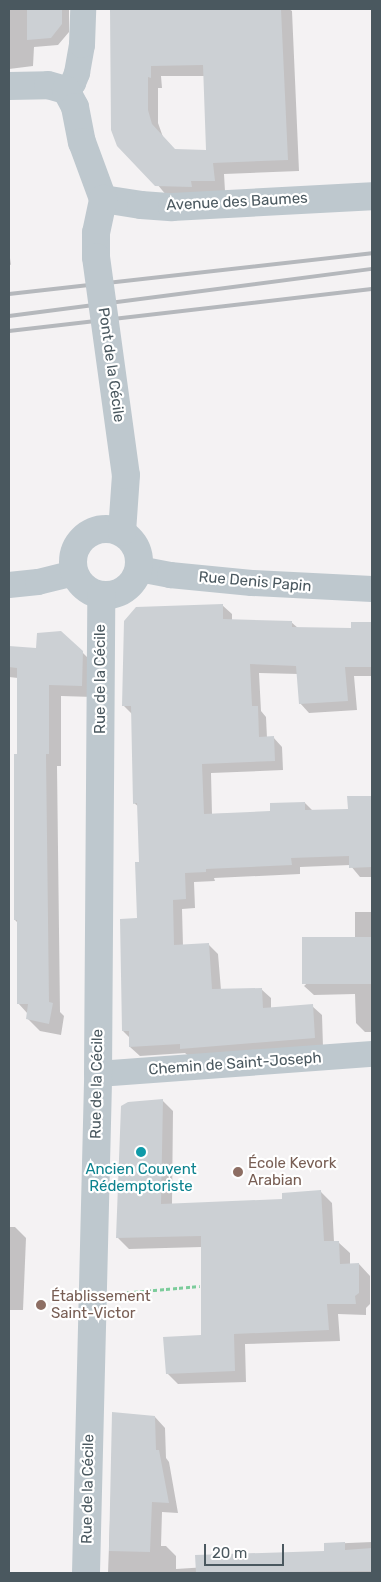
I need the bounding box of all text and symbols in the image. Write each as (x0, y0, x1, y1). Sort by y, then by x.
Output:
street label: Avenue des Baumes (166, 189, 308, 215)
street label: Pont de la Cécile (94, 307, 128, 423)
street label: Rue Denis Papin (198, 568, 312, 596)
street label: Rue de la Cécile (92, 624, 110, 734)
street label: Rue de la Cécile (87, 1029, 107, 1139)
street label: Chemin de Saint-Joseph (148, 1049, 322, 1079)
marker: Ancien Couvent Rédemptoriste (135, 1146, 147, 1158)
place label: École Kevork Arabian (248, 1154, 336, 1189)
place label: Ancien Couvent Rédemptoriste (85, 1160, 197, 1195)
marker: École Kevork Arabian (232, 1166, 244, 1178)
place label: Établissement Saint-Victor (51, 1287, 151, 1322)
marker: Établissement Saint-Victor (35, 1299, 47, 1311)
street label: Rue de la Cécile (78, 1434, 98, 1544)
scale bar (206, 1534, 286, 1566)
text: 20 m (212, 1544, 247, 1562)

